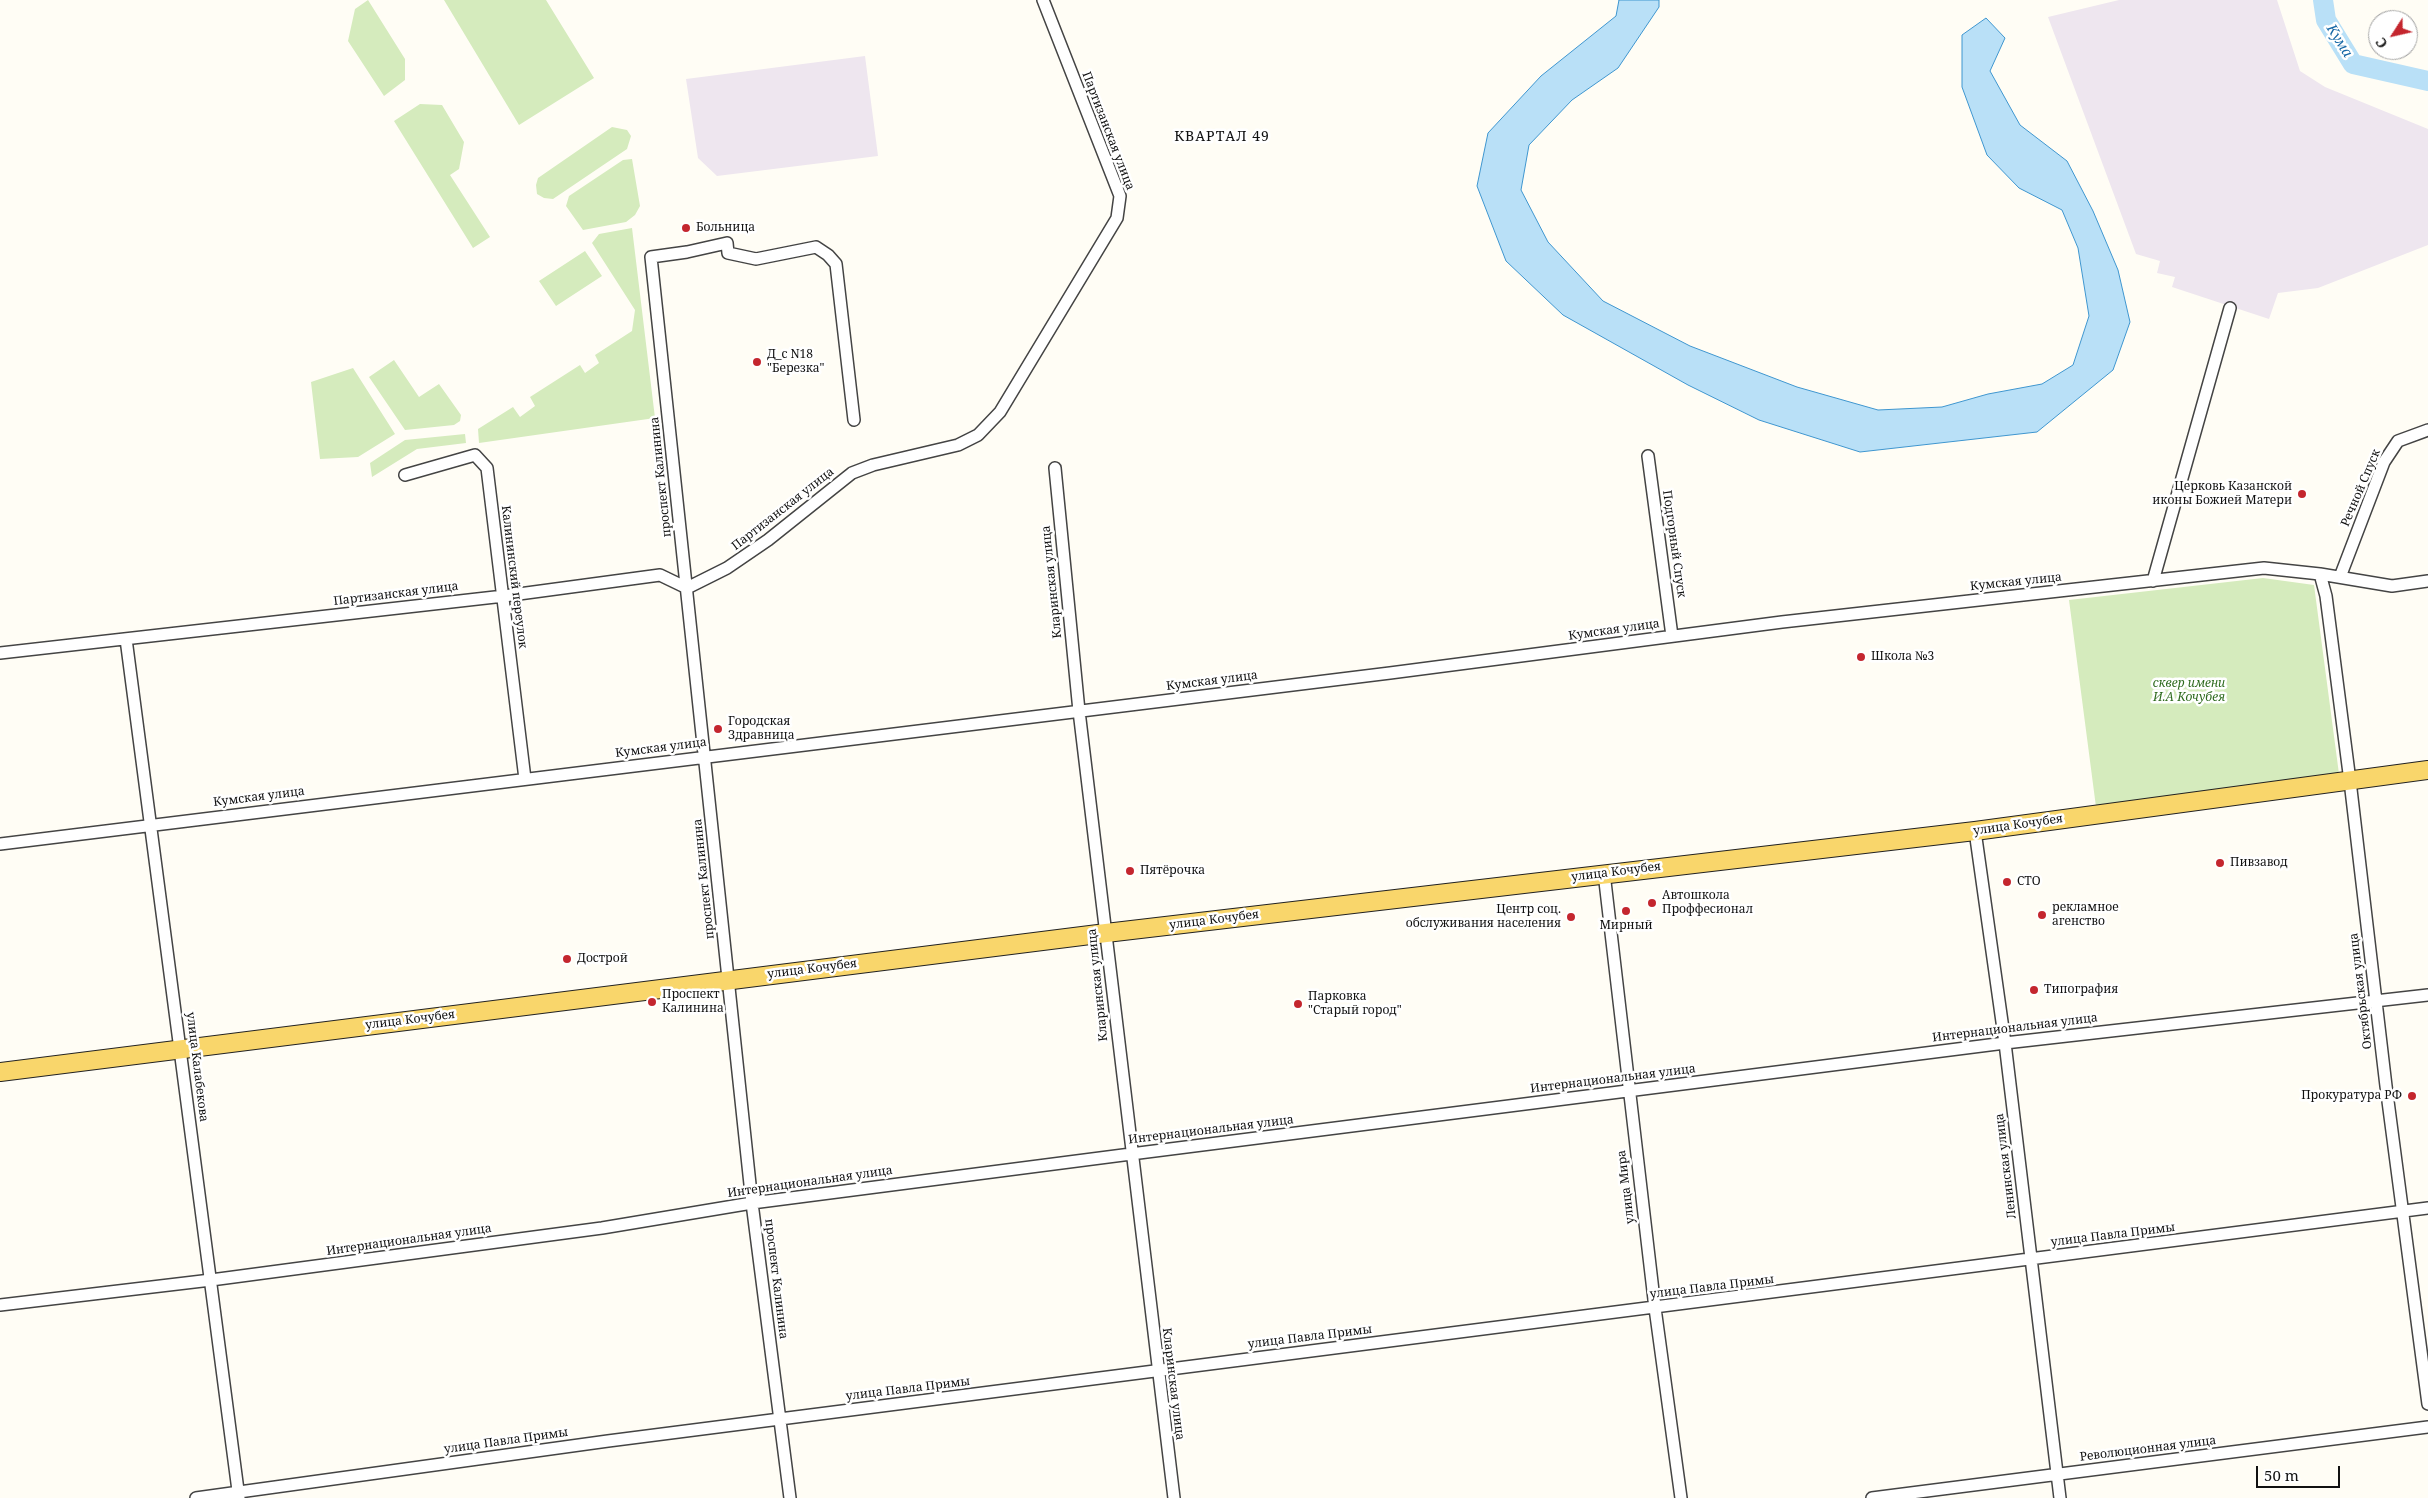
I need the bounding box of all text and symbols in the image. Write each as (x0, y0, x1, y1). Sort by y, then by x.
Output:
north arrow (2368, 10, 2418, 60)
water label: Кума (2322, 21, 2356, 61)
text: С (2371, 34, 2392, 53)
street label: Партизанская улица (1079, 70, 1137, 192)
district label: КВАРТАЛ 49 (1173, 129, 1271, 145)
place label: Больница (696, 221, 755, 235)
marker: Больница (680, 222, 692, 234)
place label: Д_с N18 "Березка" (767, 348, 824, 376)
marker: Д_с N18 "Березка" (751, 356, 763, 368)
street label: проспект Калинина (648, 416, 674, 538)
street label: Речной Спуск (2338, 447, 2384, 529)
street label: Партизанская улица (729, 465, 837, 553)
place label: Церковь Казанской иконы Божией Матери (2152, 480, 2292, 508)
marker: Церковь Казанской иконы Божией Матери (2296, 488, 2308, 500)
street label: Подгорный Спуск (1659, 489, 1689, 599)
street label: Калининский переулок (498, 505, 530, 649)
street label: Кларинская улица (1039, 525, 1065, 639)
street label: Кумская улица (1969, 570, 2063, 594)
street label: Партизанская улица (333, 579, 459, 609)
street label: Кумская улица (1567, 616, 1661, 644)
place label: Школа №3 (1871, 650, 1934, 664)
marker: Школа №3 (1855, 651, 1867, 663)
street label: Кумская улица (1165, 668, 1259, 694)
park label: сквер имени И.А Кочубея (2153, 677, 2225, 705)
place label: Городская Здравница (728, 715, 795, 743)
marker: Городская Здравница (712, 723, 724, 735)
street label: Кумская улица (614, 735, 708, 761)
street label: Кумская улица (212, 784, 306, 810)
street label: улица Кочубея (1972, 812, 2064, 838)
street label: проспект Калинина (691, 818, 717, 940)
place label: Пивзавод (2230, 856, 2288, 870)
marker: Пивзавод (2214, 857, 2226, 869)
street label: улица Кочубея (1570, 859, 1662, 885)
place label: Пятёрочка (1140, 864, 1205, 878)
marker: Пятёрочка (1124, 865, 1136, 877)
place label: СТО (2017, 875, 2041, 889)
marker: СТО (2001, 876, 2013, 888)
place label: Автошкола Проффесионал (1662, 889, 1753, 917)
marker: Автошкола Проффесионал (1646, 897, 1658, 909)
place label: рекламное агенство (2052, 901, 2119, 929)
place label: Центр соц. обслуживания населения (1406, 903, 1561, 931)
marker: Мирный (1620, 905, 1632, 917)
street label: улица Кочубея (1168, 907, 1260, 933)
marker: рекламное агенство (2036, 909, 2048, 921)
marker: Центр соц. обслуживания населения (1565, 911, 1577, 923)
place label: Мирный (1599, 919, 1653, 933)
street label: Кларинская улица (1085, 928, 1111, 1042)
street label: Октябрьская улица (2347, 932, 2375, 1050)
place label: Дострой (577, 952, 628, 966)
marker: Дострой (561, 953, 573, 965)
street label: улица Кочубея (766, 956, 858, 982)
place label: Типография (2044, 983, 2118, 997)
marker: Типография (2028, 984, 2040, 996)
place label: Проспект Калинина (662, 988, 724, 1016)
place label: Парковка "Старый город" (1308, 990, 1402, 1018)
marker: Проспект Калинина (646, 996, 658, 1008)
marker: Парковка "Старый город" (1292, 998, 1304, 1010)
street label: улица Кочубея (364, 1007, 456, 1033)
street label: улица Калабекова (183, 1011, 211, 1123)
street label: Интернациональная улица (1931, 1011, 2099, 1045)
street label: Интернациональная улица (1529, 1062, 1697, 1096)
place label: Прокуратура РФ (2301, 1089, 2402, 1103)
marker: Прокуратура РФ (2406, 1090, 2418, 1102)
street label: Ленинская улица (1992, 1112, 2020, 1220)
street label: Интернациональная улица (1127, 1113, 1295, 1147)
street label: улица Мира (1614, 1149, 1638, 1225)
street label: Интернациональная улица (727, 1163, 893, 1201)
street label: проспект Калинина (761, 1218, 791, 1340)
street label: улица Павла Примы (2050, 1220, 2176, 1250)
street label: Интернациональная улица (326, 1221, 492, 1259)
street label: улица Павла Примы (1649, 1272, 1775, 1302)
street label: улица Павла Примы (1247, 1322, 1373, 1352)
street label: Кларинская улица (1159, 1327, 1187, 1441)
street label: улица Павла Примы (845, 1374, 971, 1404)
street label: улица Павла Примы (443, 1425, 569, 1457)
street label: Революционная улица (2079, 1433, 2217, 1465)
scale bar (2258, 1456, 2342, 1488)
text: 50 m (2264, 1465, 2299, 1485)

